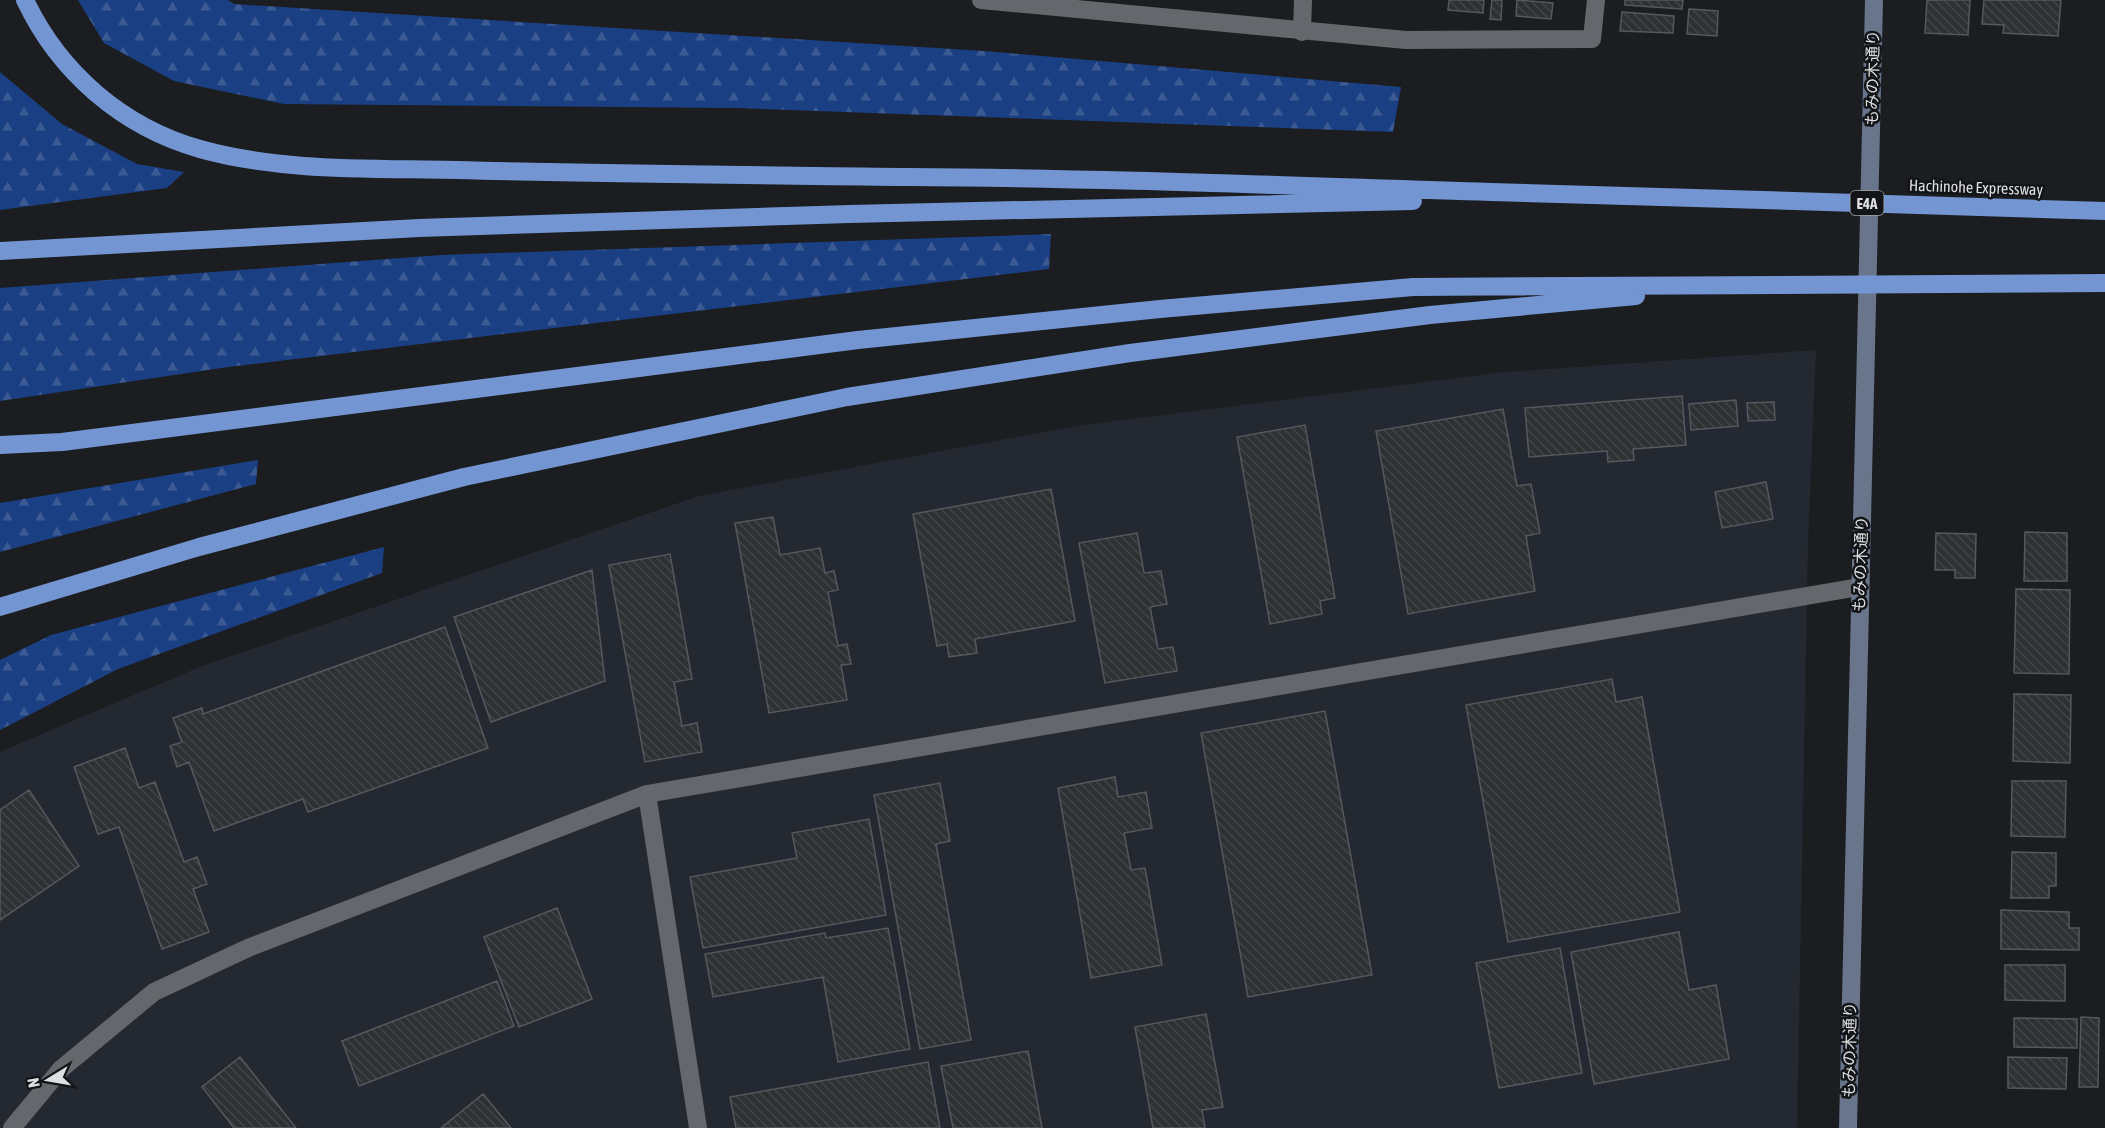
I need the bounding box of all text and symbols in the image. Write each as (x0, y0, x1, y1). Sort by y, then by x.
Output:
street label: もみの木通り (1862, 30, 1882, 126)
street label: Hachinohe Expressway (1909, 176, 2044, 199)
road number: E4A (1850, 191, 1884, 215)
street label: もみの木通り (1849, 516, 1871, 612)
street label: もみの木通り (1839, 1002, 1859, 1098)
north arrow (18, 1050, 78, 1110)
text: N (24, 1077, 43, 1089)

